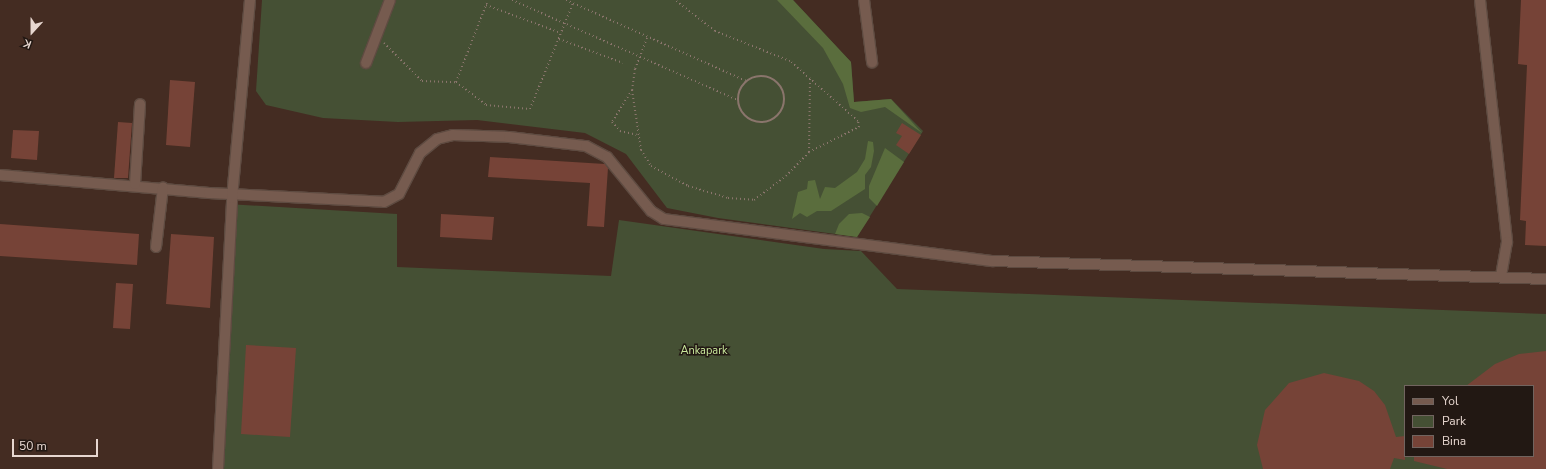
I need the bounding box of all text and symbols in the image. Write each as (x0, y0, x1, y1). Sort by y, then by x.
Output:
north arrow (12, 12, 52, 52)
text: K (21, 35, 34, 52)
park label: Ankapark (680, 344, 728, 358)
legend (1404, 385, 1534, 457)
text: Yol (1442, 393, 1458, 409)
text: Park (1442, 413, 1466, 429)
scale bar (14, 431, 100, 457)
text: Bina (1442, 433, 1466, 449)
text: 50 m (19, 438, 47, 454)

